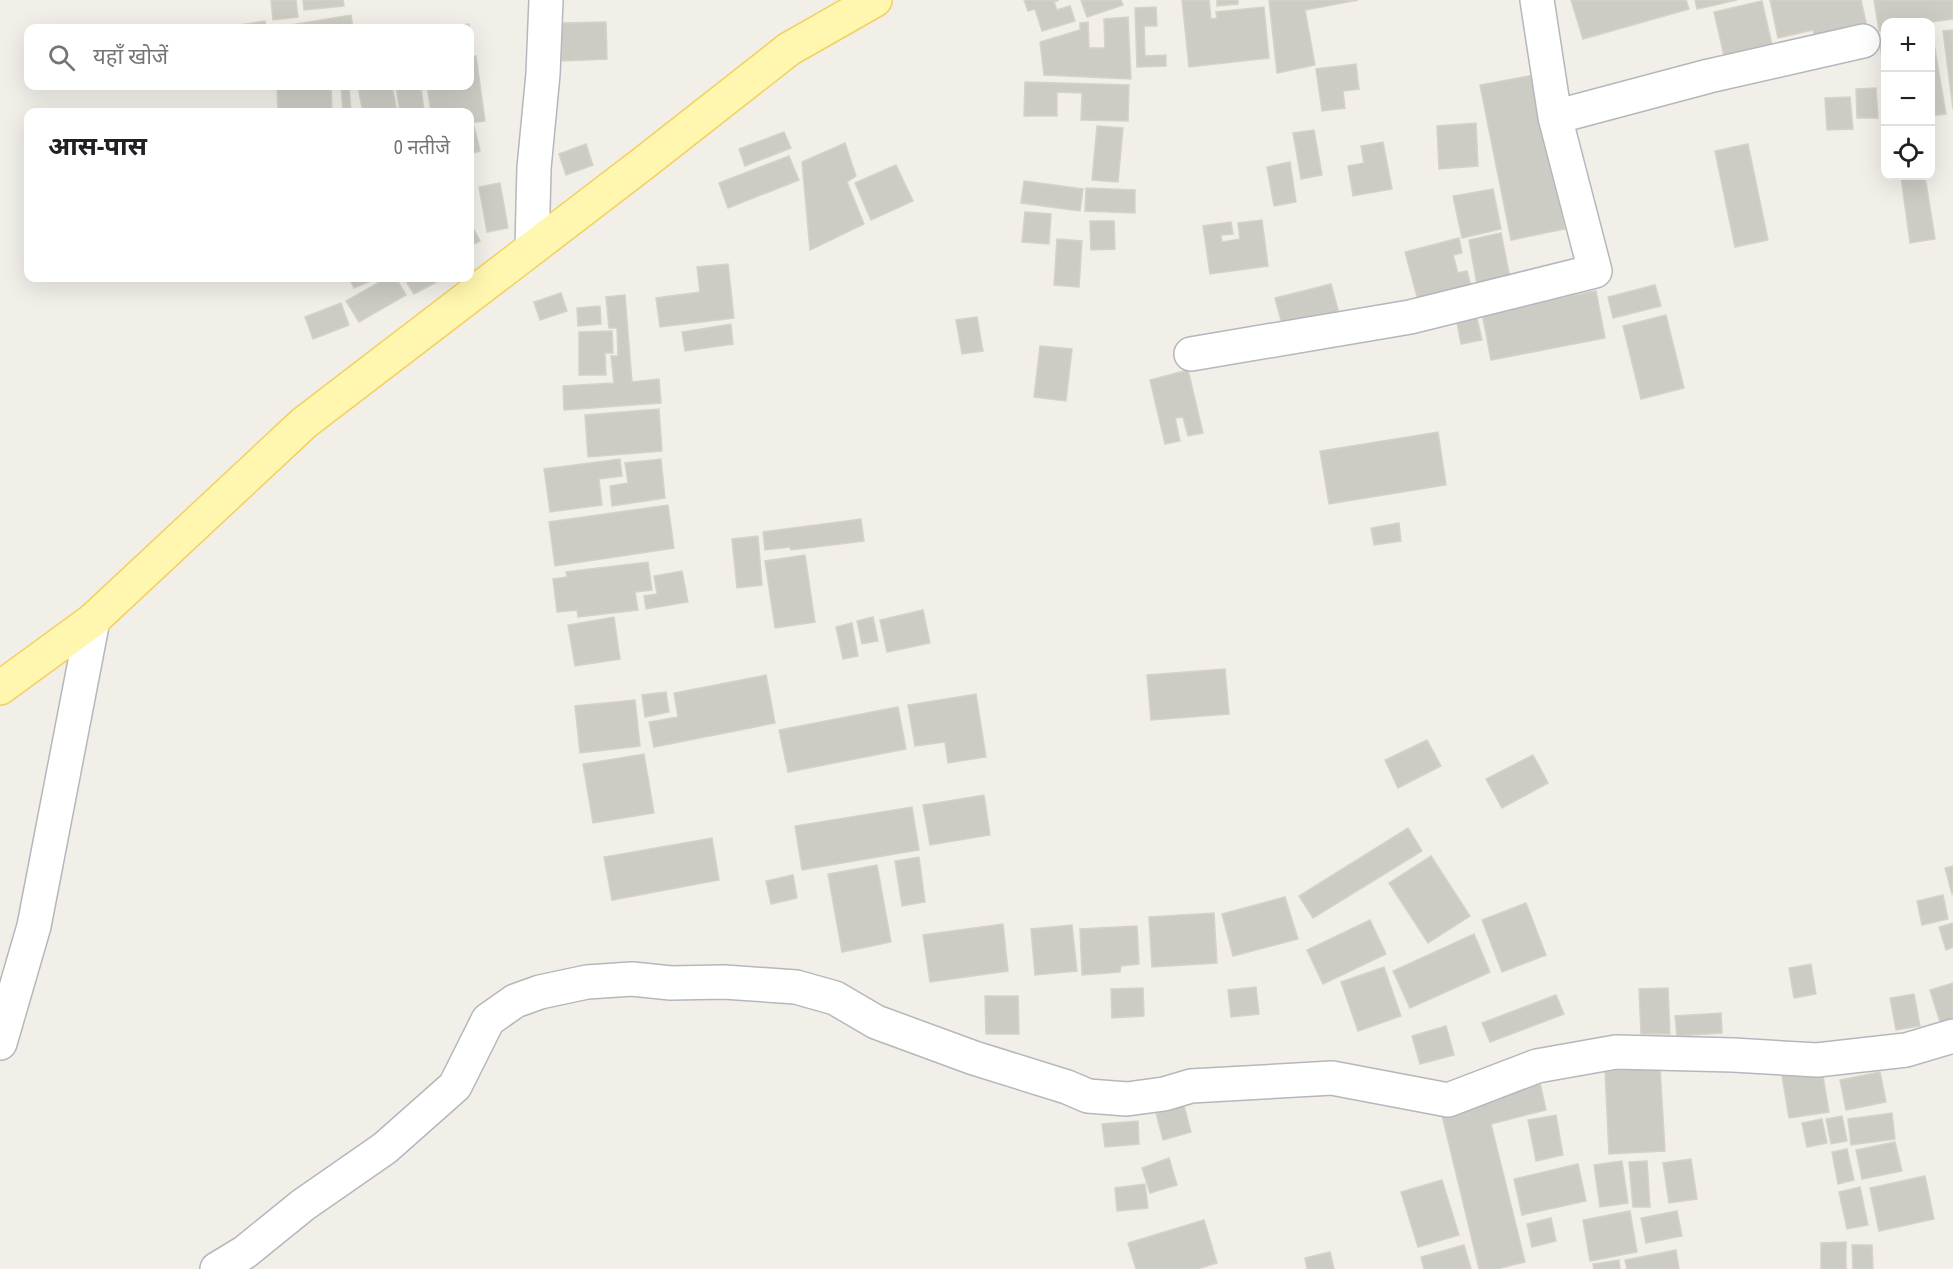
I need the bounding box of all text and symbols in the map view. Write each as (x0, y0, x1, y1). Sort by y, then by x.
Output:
map controls (1881, 18, 1935, 180)
button: + (1881, 18, 1935, 72)
search box (24, 24, 474, 90)
icon: search (45, 41, 78, 74)
text: यहाँ खोजें (93, 41, 168, 71)
button: − (1881, 72, 1935, 126)
button: locate (1881, 126, 1935, 180)
text: आस-पास (48, 128, 147, 163)
text: 0 नतीजे (394, 133, 450, 160)

